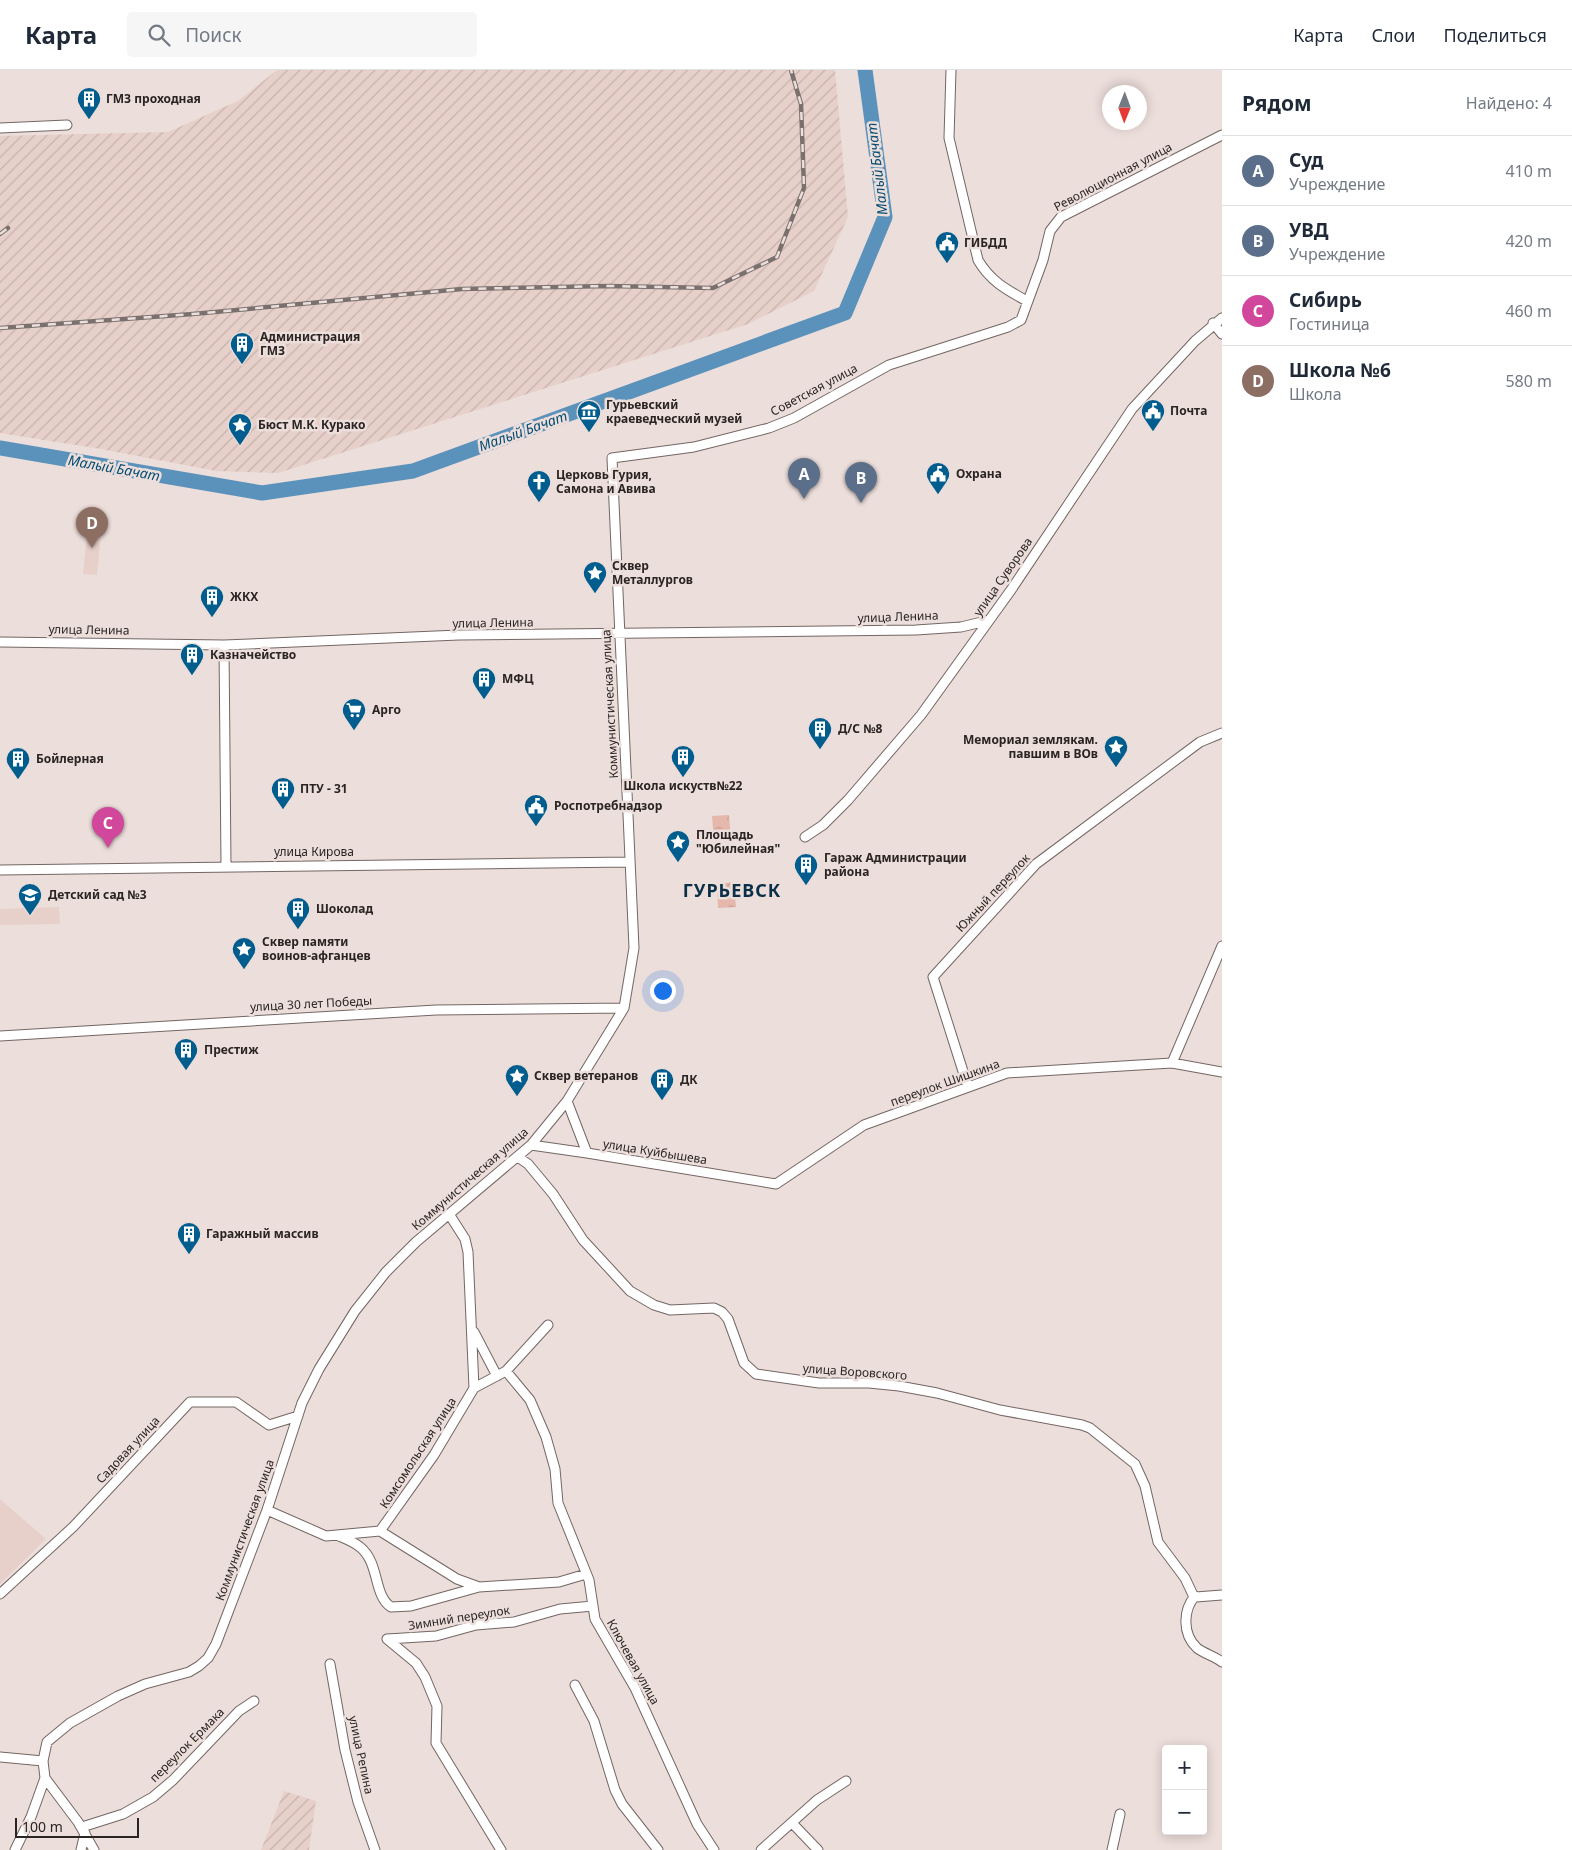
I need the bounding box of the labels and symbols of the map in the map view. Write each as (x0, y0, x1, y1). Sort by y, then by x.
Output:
north arrow (1102, 85, 1147, 130)
building icon: ГМЗ проходная (76, 86, 102, 120)
place label: ГМЗ проходная (106, 90, 201, 107)
water label: Малый Бачат (861, 122, 892, 216)
street label: Революционная улица (1051, 138, 1175, 215)
public building icon: ГИБДД (934, 230, 960, 264)
place label: ГИБДД (964, 234, 1008, 251)
place label: Администрация ГМЗ (260, 328, 360, 359)
building icon: Администрация ГМЗ (229, 331, 255, 365)
street label: Советская улица (767, 359, 860, 420)
place label: Гурьевский краеведческий музей (606, 396, 742, 427)
public building icon: Почта (1140, 398, 1166, 432)
museum icon: Гурьевский краеведческий музей (576, 399, 602, 433)
place label: Почта (1170, 402, 1207, 419)
water label: Малый Бачат (476, 406, 570, 455)
place icon: Бюст М.К. Курако (227, 412, 253, 446)
place label: Бюст М.К. Курако (258, 416, 365, 433)
water label: Малый Бачат (67, 450, 161, 485)
pin: A (788, 458, 820, 499)
public building icon: Охрана (925, 461, 951, 495)
pin: B (845, 462, 877, 503)
place label: Охрана (956, 465, 1002, 482)
place label: Церковь Гурия, Самона и Авива (556, 466, 656, 497)
church icon: Церковь Гурия, Самона и Авива (526, 469, 552, 503)
pin: D (76, 507, 108, 548)
street label: улица Суворова (969, 534, 1036, 620)
place label: Сквер Металлургов (612, 557, 693, 588)
place icon: Сквер Металлургов (582, 560, 608, 594)
building icon: ЖКХ (199, 584, 225, 618)
place label: ЖКХ (230, 588, 258, 605)
street label: улица Ленина (857, 607, 939, 626)
street label: улица Ленина (452, 613, 534, 632)
street label: улица Ленина (48, 620, 130, 639)
street label: Коммунистическая улица (597, 629, 622, 779)
building icon: Казначейство (179, 642, 205, 676)
place label: Казначейство (210, 646, 296, 663)
building icon: МФЦ (471, 666, 497, 700)
place label: МФЦ (502, 670, 534, 687)
supermarket icon: Арго (341, 697, 367, 731)
place label: Арго (372, 701, 401, 718)
building icon: Д/С №8 (807, 716, 833, 750)
place label: Д/С №8 (838, 720, 882, 737)
place label: Мемориал землякам. павшим в ВОв (963, 731, 1098, 762)
place icon: Мемориал землякам. павшим в ВОв (1103, 734, 1129, 768)
building icon: Школа искуств№22 (670, 744, 696, 778)
building icon: Бойлерная (5, 746, 31, 780)
place label: Бойлерная (36, 750, 104, 767)
building icon: ПТУ - 31 (270, 776, 296, 810)
place label: Школа искуств№22 (624, 777, 743, 794)
place label: ПТУ - 31 (300, 780, 348, 797)
public building icon: Роспотребнадзор (523, 793, 549, 827)
place label: Роспотребнадзор (554, 797, 663, 814)
pin: C (92, 807, 124, 848)
place label: Площадь "Юбилейная" (696, 826, 780, 857)
place icon: Площадь "Юбилейная" (665, 829, 691, 863)
street label: улица Кирова (274, 843, 354, 860)
place label: Гараж Администрации района (824, 849, 967, 880)
street label: Южный переулок (952, 849, 1034, 936)
building icon: Гараж Администрации района (793, 852, 819, 886)
district label: ГУРЬЕВСК (683, 878, 781, 902)
school or university icon: Детский сад №3 (17, 882, 43, 916)
place label: Детский сад №3 (48, 886, 147, 903)
building icon: Шоколад (285, 896, 311, 930)
place label: Шоколад (316, 900, 373, 917)
place label: Сквер памяти воинов-афганцев (262, 933, 371, 964)
place icon: Сквер памяти воинов-афганцев (231, 936, 257, 970)
your location (650, 978, 676, 1004)
street label: улица 30 лет Победы (250, 992, 372, 1015)
building icon: Престиж (173, 1037, 199, 1071)
place label: Престиж (204, 1041, 259, 1058)
street label: переулок Шишкина (888, 1055, 1002, 1110)
place icon: Сквер ветеранов (504, 1063, 530, 1097)
place label: Сквер ветеранов (534, 1067, 638, 1084)
building icon: ДК (649, 1067, 675, 1101)
place label: ДК (680, 1071, 698, 1088)
street label: Коммунистическая улица (408, 1123, 532, 1234)
street label: улица Куйбышева (602, 1135, 708, 1168)
building icon: Гаражный массив (176, 1221, 202, 1255)
place label: Гаражный массив (206, 1225, 319, 1242)
street label: улица Воровского (802, 1359, 908, 1384)
street label: Комсомольская улица (375, 1394, 460, 1512)
street label: Садовая улица (92, 1412, 163, 1487)
street label: Коммунистическая улица (211, 1457, 278, 1603)
street label: Зимний переулок (407, 1601, 511, 1634)
street label: Ключевая улица (603, 1616, 664, 1708)
street label: переулок Ермака (146, 1704, 228, 1786)
street label: улица Репина (345, 1714, 378, 1796)
scale bar (15, 1815, 139, 1838)

